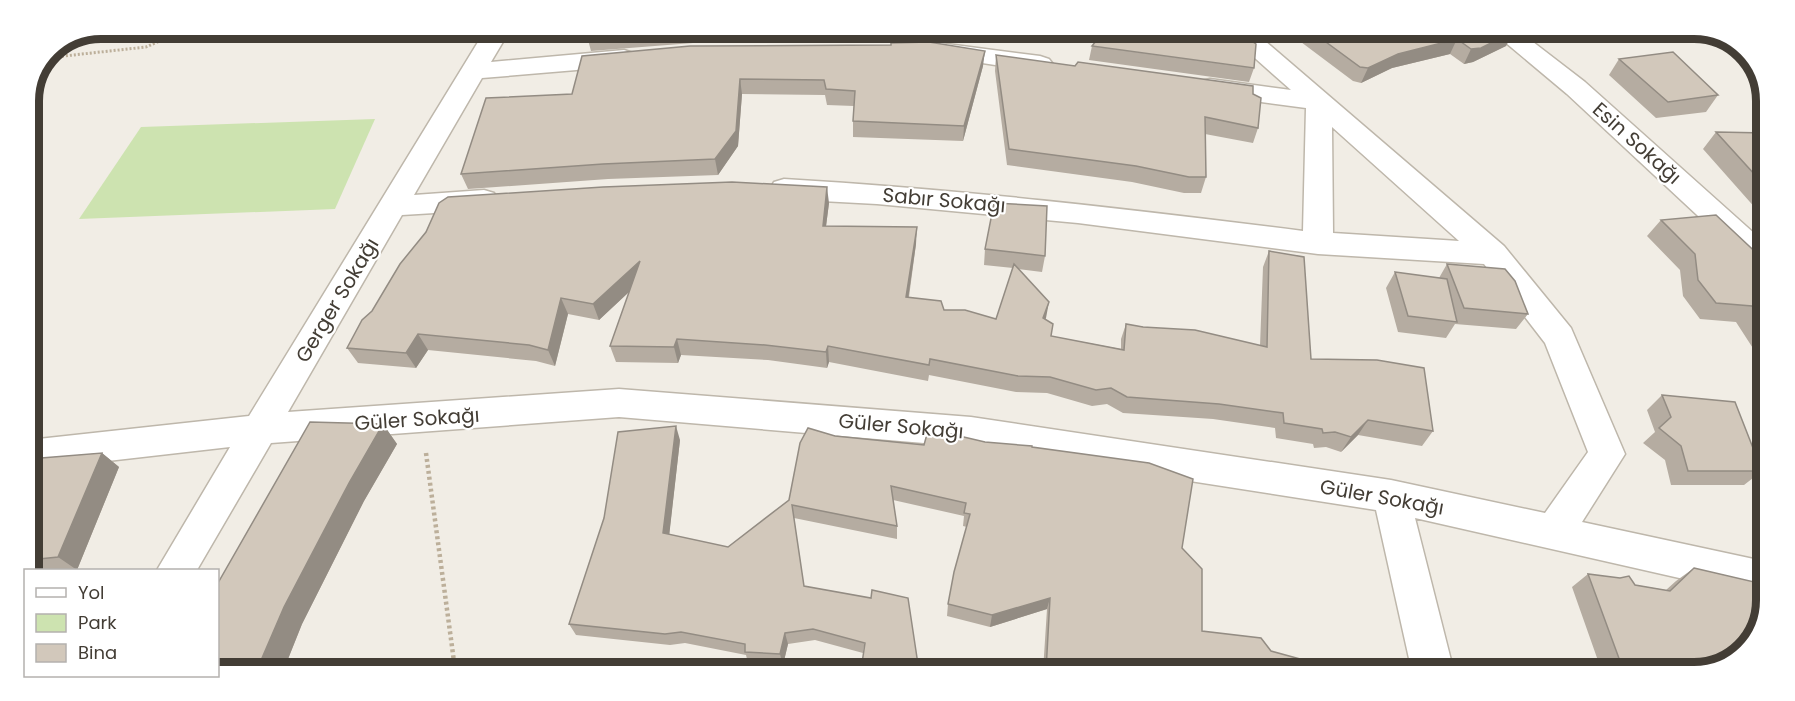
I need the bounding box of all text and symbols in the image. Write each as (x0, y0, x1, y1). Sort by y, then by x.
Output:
street label: Esin Sokağı (1587, 96, 1687, 190)
street label: Sabır Sokağı (881, 181, 1007, 219)
street label: Gerger Sokağı (289, 232, 385, 368)
street label: Güler Sokağı (354, 401, 480, 437)
street label: Güler Sokağı (837, 407, 965, 445)
street label: Güler Sokağı (1318, 472, 1446, 522)
legend (24, 569, 219, 677)
text: Yol (78, 580, 104, 605)
text: Park (78, 610, 117, 635)
text: Bina (78, 640, 117, 665)

